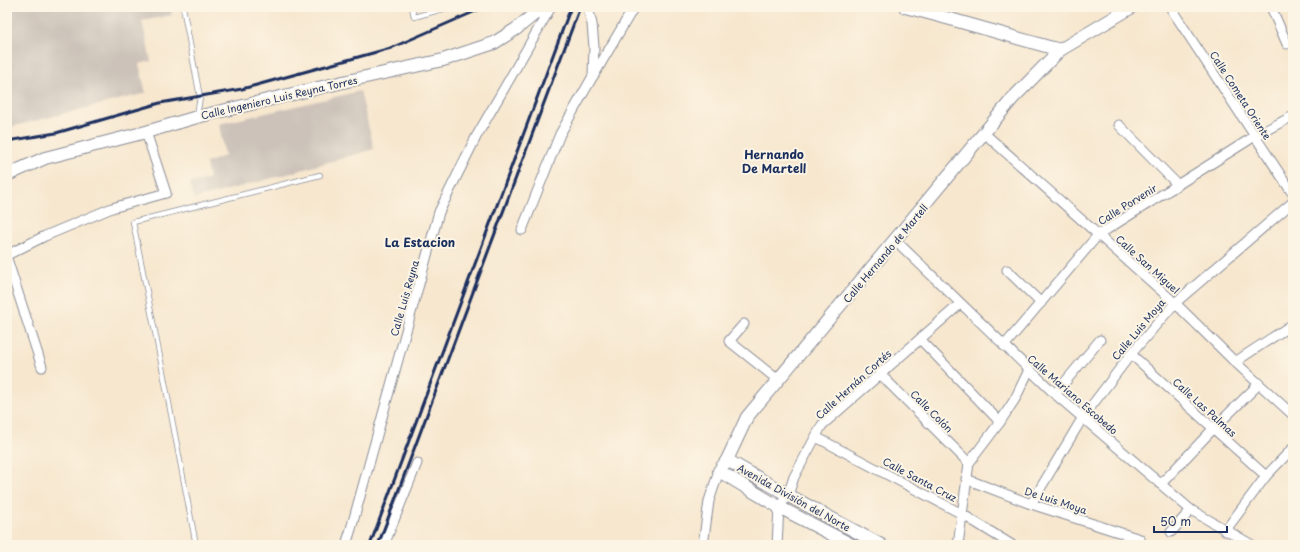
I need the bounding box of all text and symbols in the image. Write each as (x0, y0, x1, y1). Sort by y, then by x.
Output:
street label: Calle Cometa Oriente (1207, 48, 1276, 143)
street label: Calle Ingeniero Luis Reyna Torres (199, 72, 359, 122)
district label: Hernando De Martell (742, 145, 806, 177)
street label: Calle Porvenir (1095, 180, 1160, 228)
street label: Calle Hernando de Martell (839, 200, 931, 306)
street label: Calle San Miguel (1113, 231, 1183, 297)
district label: La Estacion (385, 233, 455, 251)
street label: Calle Luis Reyna (386, 257, 422, 338)
street label: Calle Luis Moya (1108, 294, 1170, 364)
street label: Calle Hernán Cortés (812, 346, 894, 422)
street label: Calle Mariano Escobedo (1025, 351, 1122, 438)
street label: Calle Las Palmas (1170, 374, 1241, 440)
street label: Calle Colón (907, 386, 957, 436)
street label: Calle Santa Cruz (880, 453, 960, 505)
street label: Avenida División del Norte (735, 460, 853, 534)
street label: De Luis Moya (1023, 483, 1090, 518)
scale bar (1154, 508, 1227, 534)
text: 50 m (1160, 512, 1191, 530)

